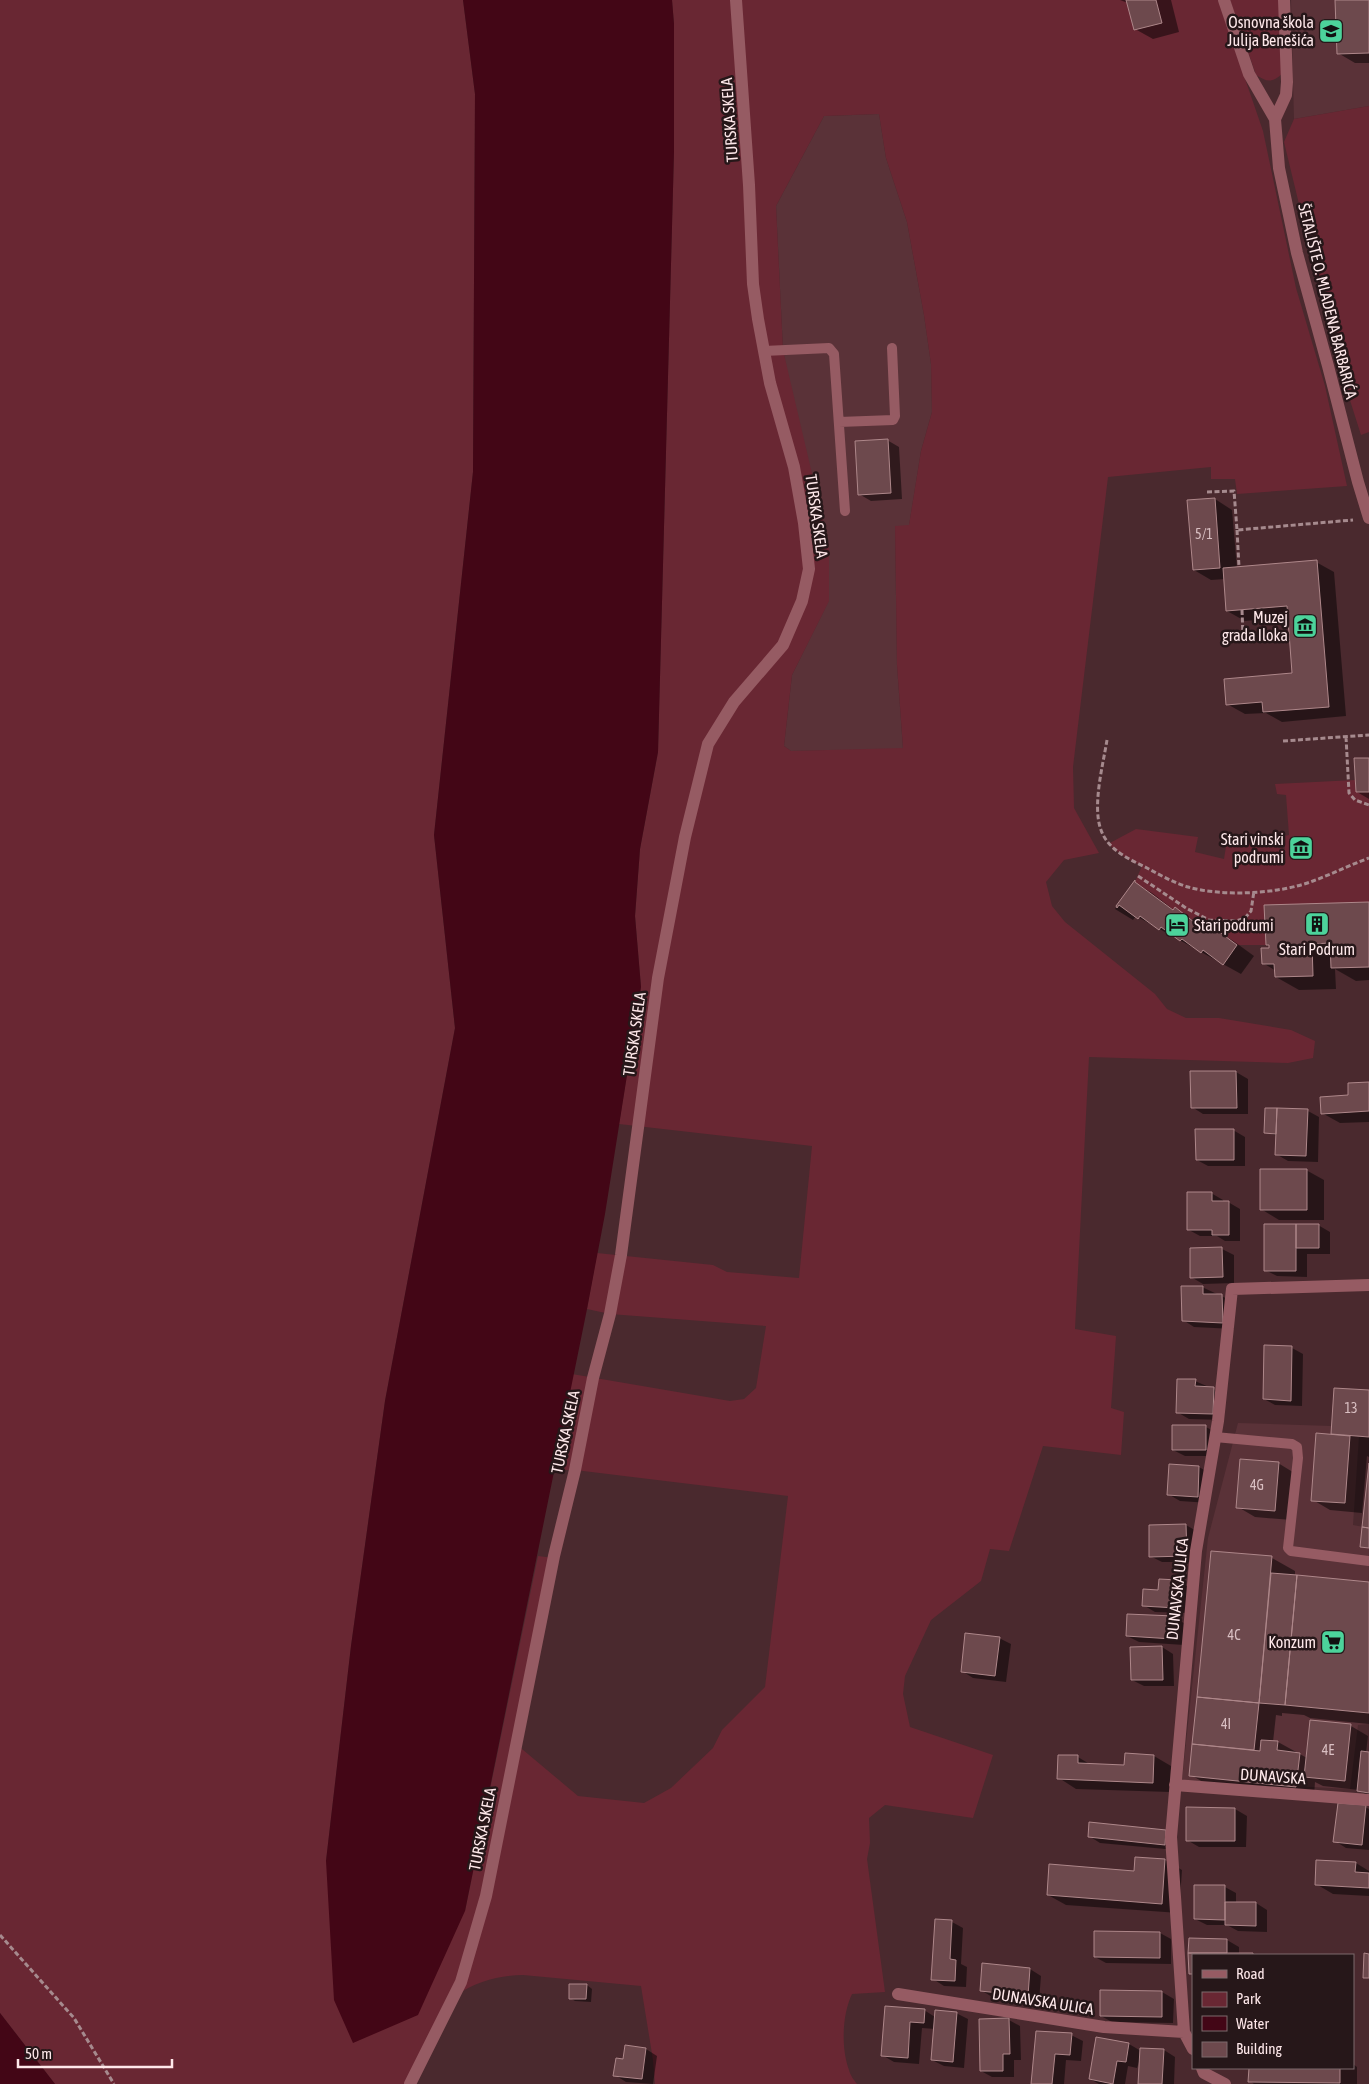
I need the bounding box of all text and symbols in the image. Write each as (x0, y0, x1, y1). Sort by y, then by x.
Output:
place label: Osnovna škola Julija Benešića (1227, 13, 1314, 50)
school or university icon: Osnovna škola Julija Benešića (1318, 18, 1344, 44)
street label: TURSKA SKELA (717, 77, 741, 163)
street label: ŠETALIŠTE O. MLADENA BARBARIĆA (1295, 201, 1361, 401)
street label: TURSKA SKELA (802, 473, 832, 559)
house number: 5/1 (1195, 526, 1213, 542)
place label: Muzej grada Iloka (1222, 608, 1288, 645)
museum icon: Muzej grada Iloka (1292, 613, 1318, 639)
place label: Stari vinski podrumi (1221, 830, 1284, 867)
museum icon: Stari vinski podrumi (1288, 835, 1314, 861)
building icon: Stari Podrum (1304, 911, 1330, 937)
hotel icon: Stari podrumi (1164, 912, 1190, 938)
place label: Stari podrumi (1194, 916, 1274, 935)
place label: Stari Podrum (1279, 940, 1355, 958)
street label: TURSKA SKELA (619, 991, 649, 1077)
street label: TURSKA SKELA (547, 1389, 583, 1475)
house number: 13 (1344, 1400, 1358, 1416)
house number: 4G (1250, 1477, 1264, 1493)
street label: DUNAVSKA ULICA (1163, 1537, 1191, 1641)
house number: 4C (1228, 1627, 1241, 1643)
supermarket icon: Konzum (1320, 1629, 1346, 1655)
place label: Konzum (1268, 1633, 1316, 1651)
house number: 4I (1221, 1716, 1231, 1732)
house number: 4E (1322, 1742, 1334, 1758)
street label: DUNAVSKA (1240, 1765, 1307, 1787)
street label: TURSKA SKELA (465, 1786, 499, 1872)
legend (1192, 1954, 1354, 2069)
text: Road (1236, 1965, 1265, 1982)
street label: DUNAVSKA ULICA (991, 1984, 1095, 2018)
text: Park (1236, 1990, 1261, 2007)
text: Water (1236, 2015, 1269, 2032)
scale bar (18, 2036, 171, 2068)
text: Building (1236, 2040, 1282, 2057)
text: 50 m (25, 2045, 52, 2062)

